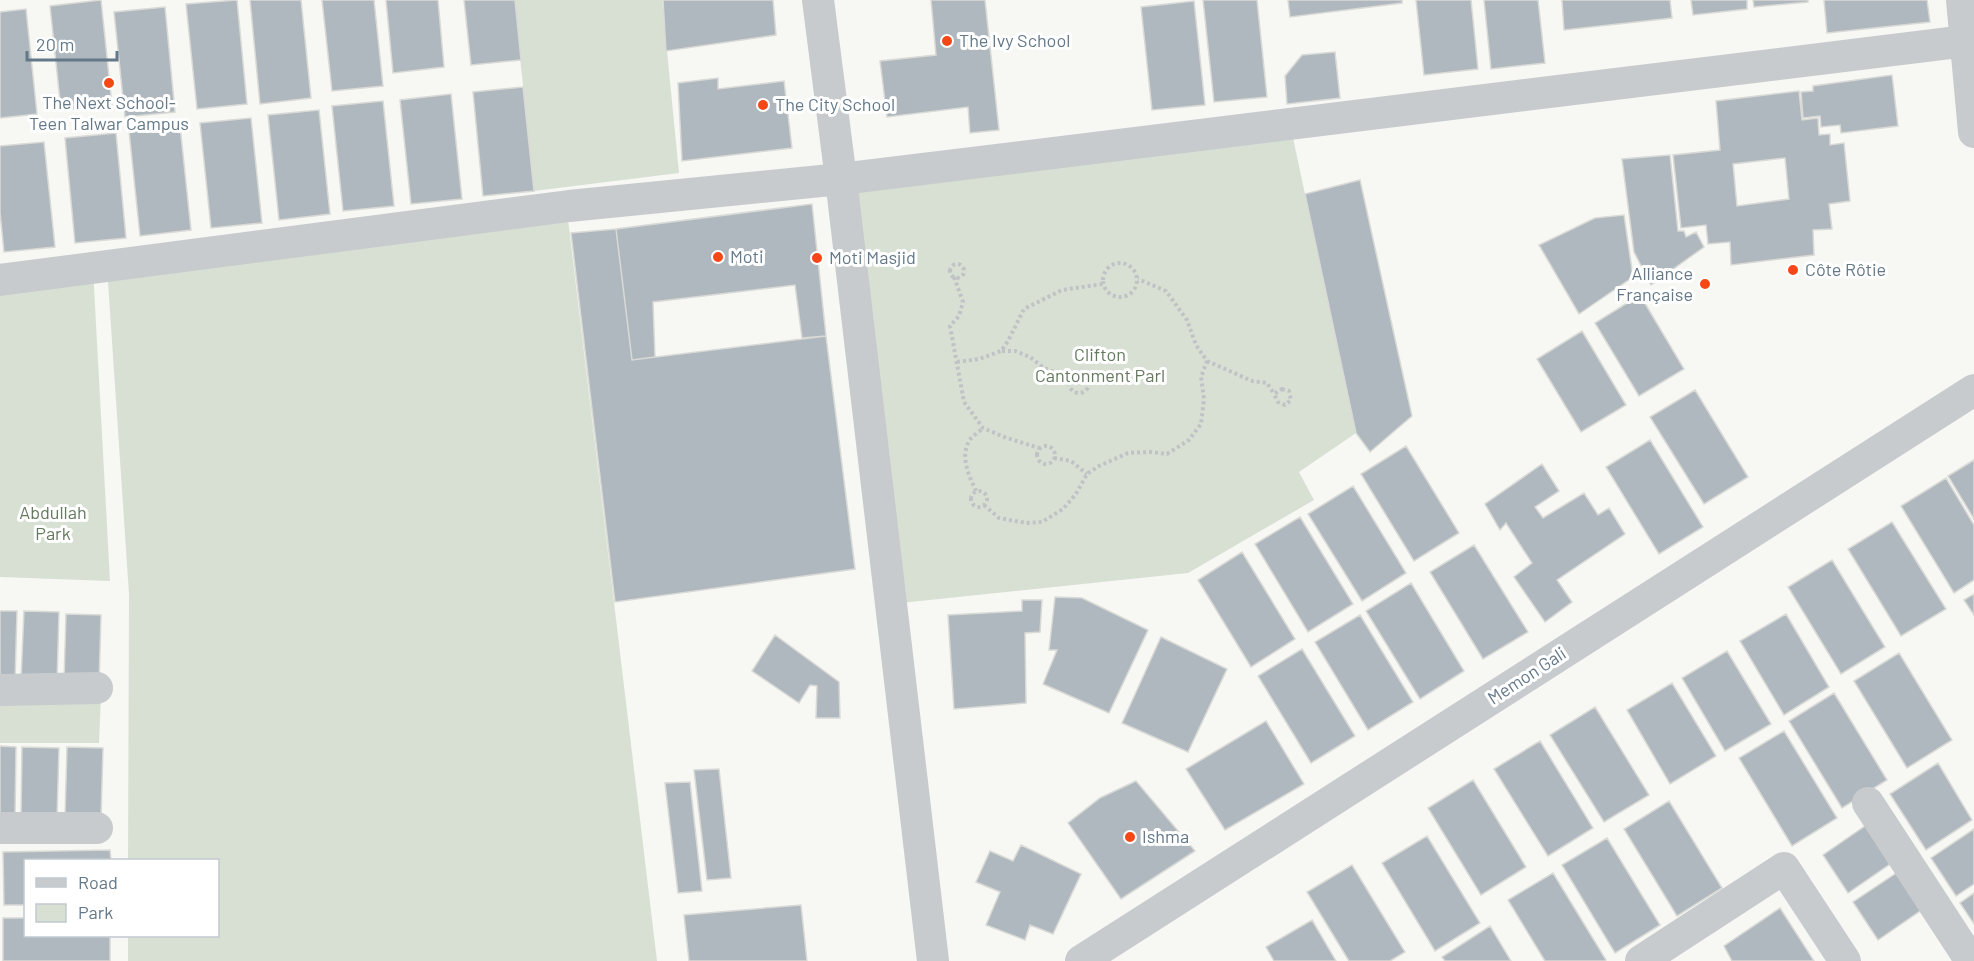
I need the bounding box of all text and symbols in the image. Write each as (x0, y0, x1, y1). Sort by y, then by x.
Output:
scale bar (27, 24, 117, 62)
place label: The Ivy School (959, 29, 1070, 51)
text: 20 m (36, 33, 74, 55)
marker: The Ivy School (940, 34, 954, 48)
marker: The Next School- Teen Talwar Campus (102, 76, 116, 90)
place label: The Next School- Teen Talwar Campus (29, 91, 189, 134)
place label: The City School (775, 93, 895, 115)
marker: The City School (756, 98, 770, 112)
place label: Moti (730, 245, 764, 267)
place label: Moti Masjid (829, 246, 916, 268)
marker: Moti (711, 250, 725, 264)
marker: Moti Masjid (810, 251, 824, 265)
place label: Côte Rôtie (1805, 258, 1886, 280)
place label: Alliance Française (1616, 262, 1693, 305)
marker: Côte Rôtie (1786, 263, 1800, 277)
marker: Alliance Française (1698, 277, 1712, 291)
park label: Clifton Cantonment Parl (1035, 343, 1165, 386)
park label: Abdullah Park (19, 501, 87, 544)
street label: Memon Gali (1483, 642, 1570, 709)
place label: Ishma (1142, 825, 1189, 847)
marker: Ishma (1123, 830, 1137, 844)
legend (24, 859, 219, 937)
text: Road (78, 871, 118, 893)
text: Park (78, 901, 113, 923)

